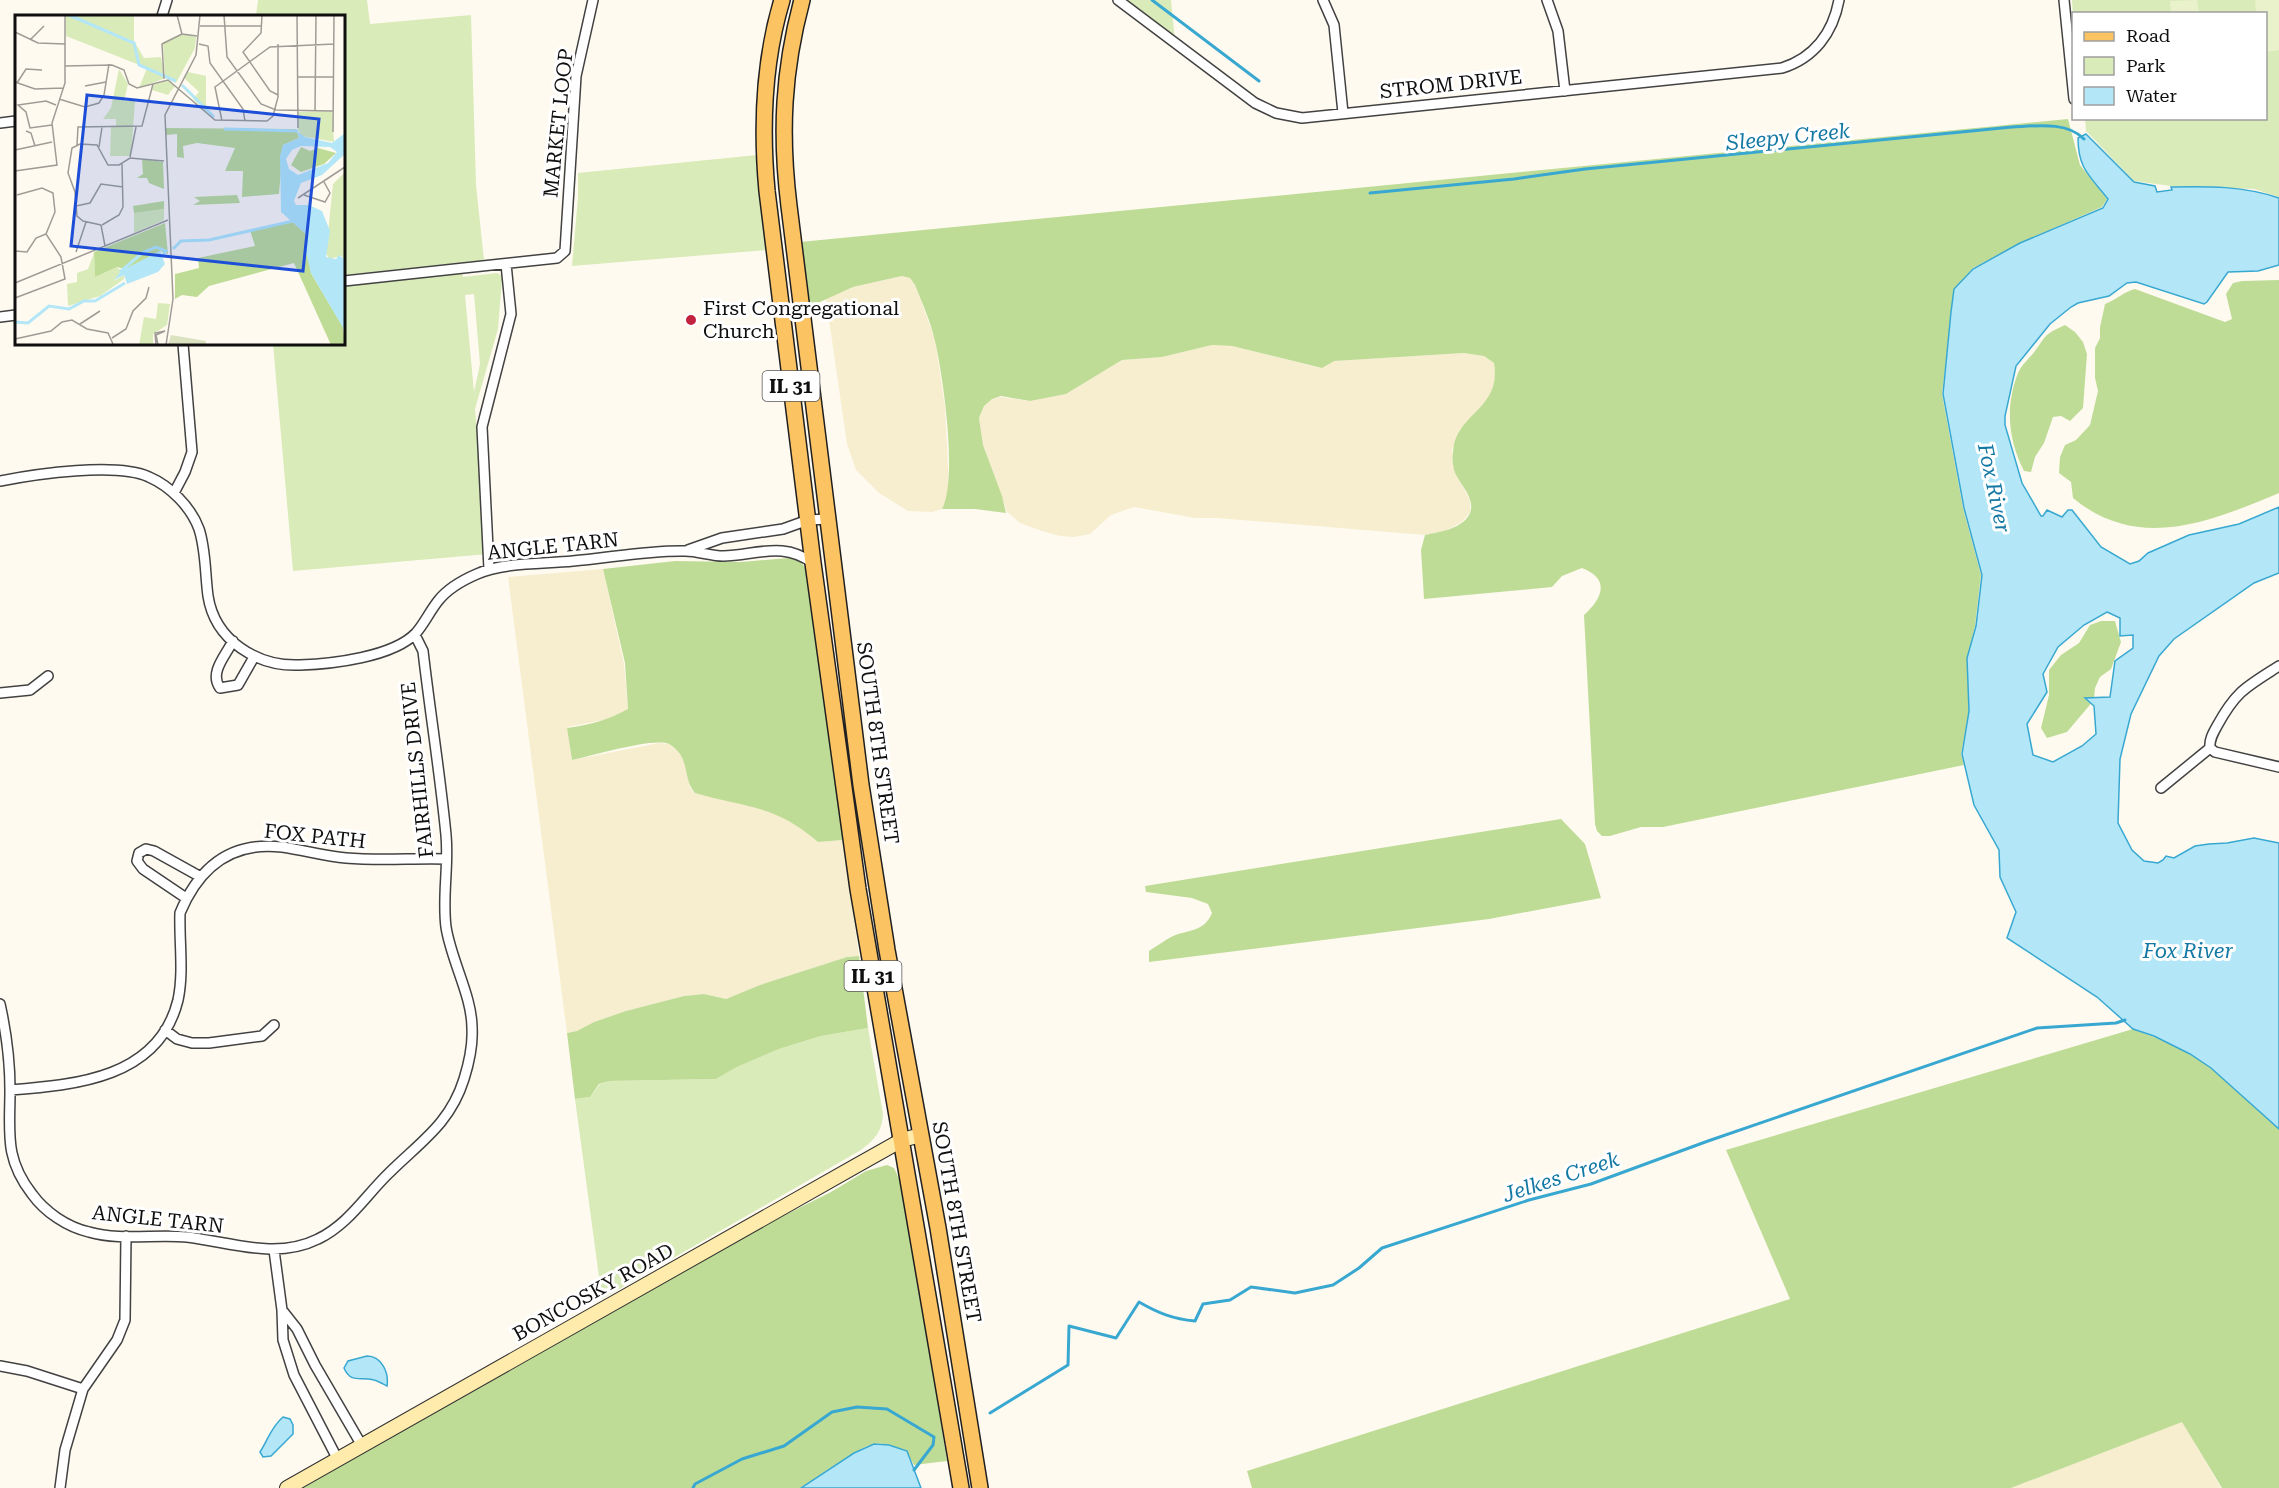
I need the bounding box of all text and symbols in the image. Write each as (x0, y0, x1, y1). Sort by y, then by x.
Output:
legend (2072, 12, 2267, 120)
inset map (15, 15, 345, 345)
text: Road (2126, 25, 2171, 46)
street label: MARKET LOOP (538, 47, 578, 199)
text: Park (2126, 55, 2166, 76)
street label: STROM DRIVE (1379, 65, 1523, 103)
text: Water (2126, 85, 2177, 106)
water label: Sleepy Creek (1724, 118, 1852, 156)
place label: First Congregational Church (703, 296, 899, 343)
marker: First Congregational Church (684, 313, 698, 327)
road number: IL 31 (762, 371, 820, 401)
water label: Fox River (1973, 440, 2015, 535)
street label: ANGLE TARN (486, 527, 620, 565)
street label: SOUTH 8TH STREET (852, 640, 904, 846)
street label: FAIRHILLS DRIVE (396, 681, 438, 859)
street label: FOX PATH (263, 819, 367, 853)
water label: Fox River (2142, 939, 2233, 963)
road number: IL 31 (844, 961, 902, 991)
street label: SOUTH 8TH STREET (927, 1120, 987, 1324)
water label: Jelkes Creek (1499, 1147, 1623, 1207)
street label: ANGLE TARN (91, 1200, 225, 1238)
street label: BONCOSKY ROAD (509, 1238, 677, 1346)

